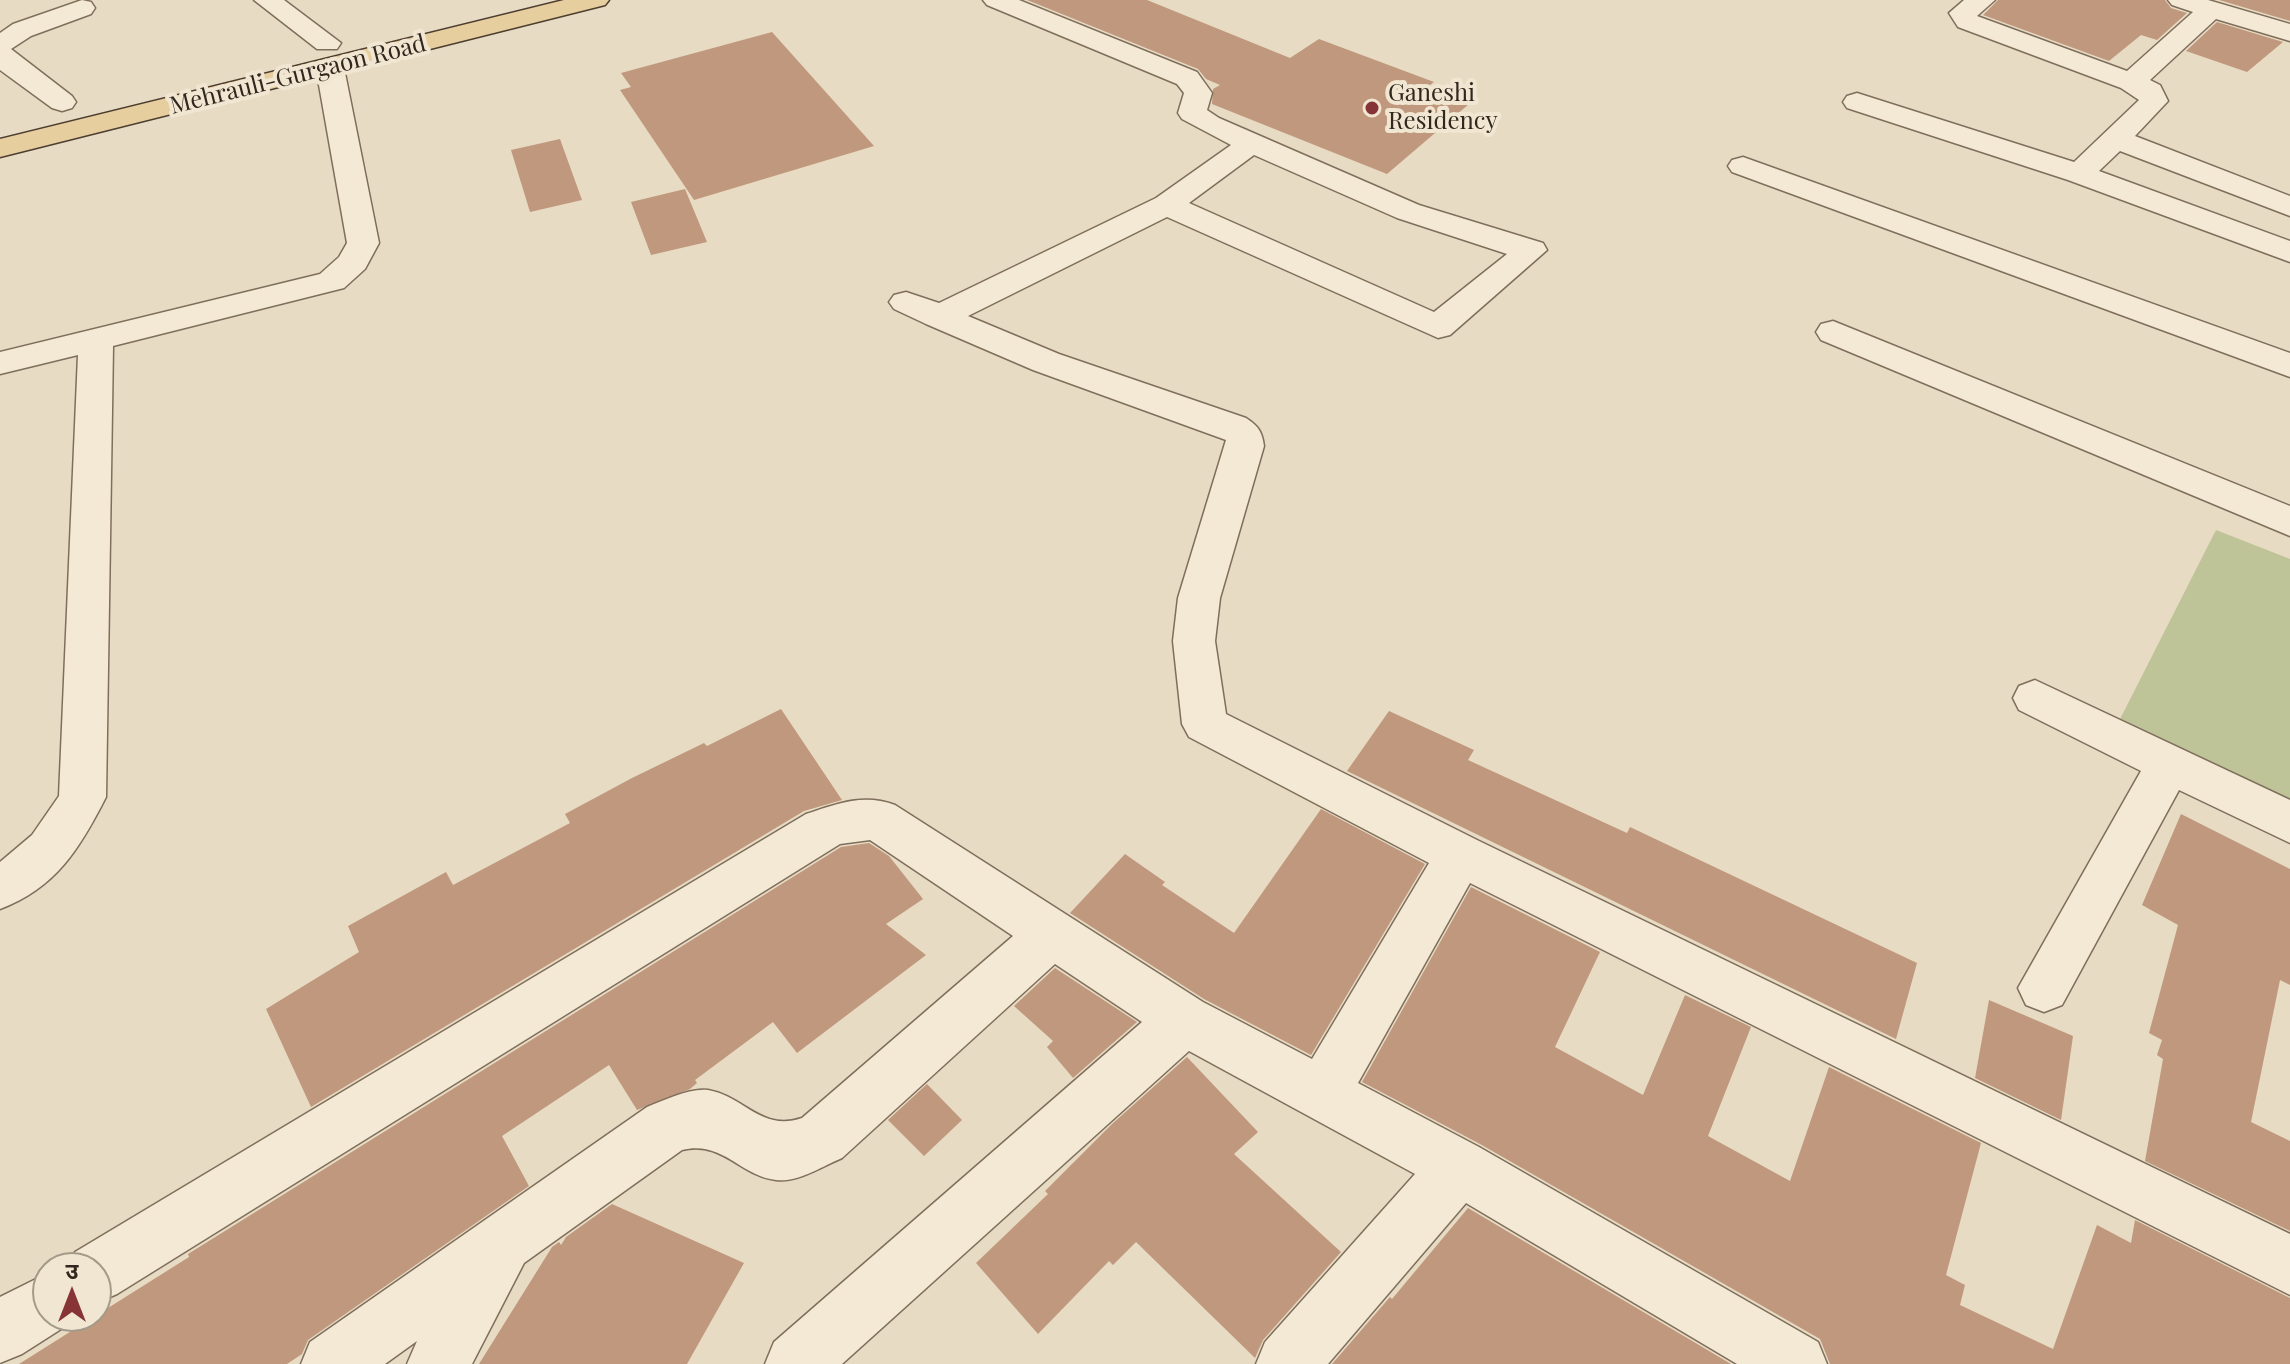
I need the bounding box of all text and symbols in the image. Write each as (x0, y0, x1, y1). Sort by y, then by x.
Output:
street label: Mehrauli-Gurgaon Road (167, 29, 429, 121)
place label: Ganeshi Residency (1388, 80, 1498, 136)
marker: Ganeshi Residency (1363, 99, 1381, 117)
north arrow (32, 1252, 112, 1332)
text: उ (66, 1255, 78, 1285)

